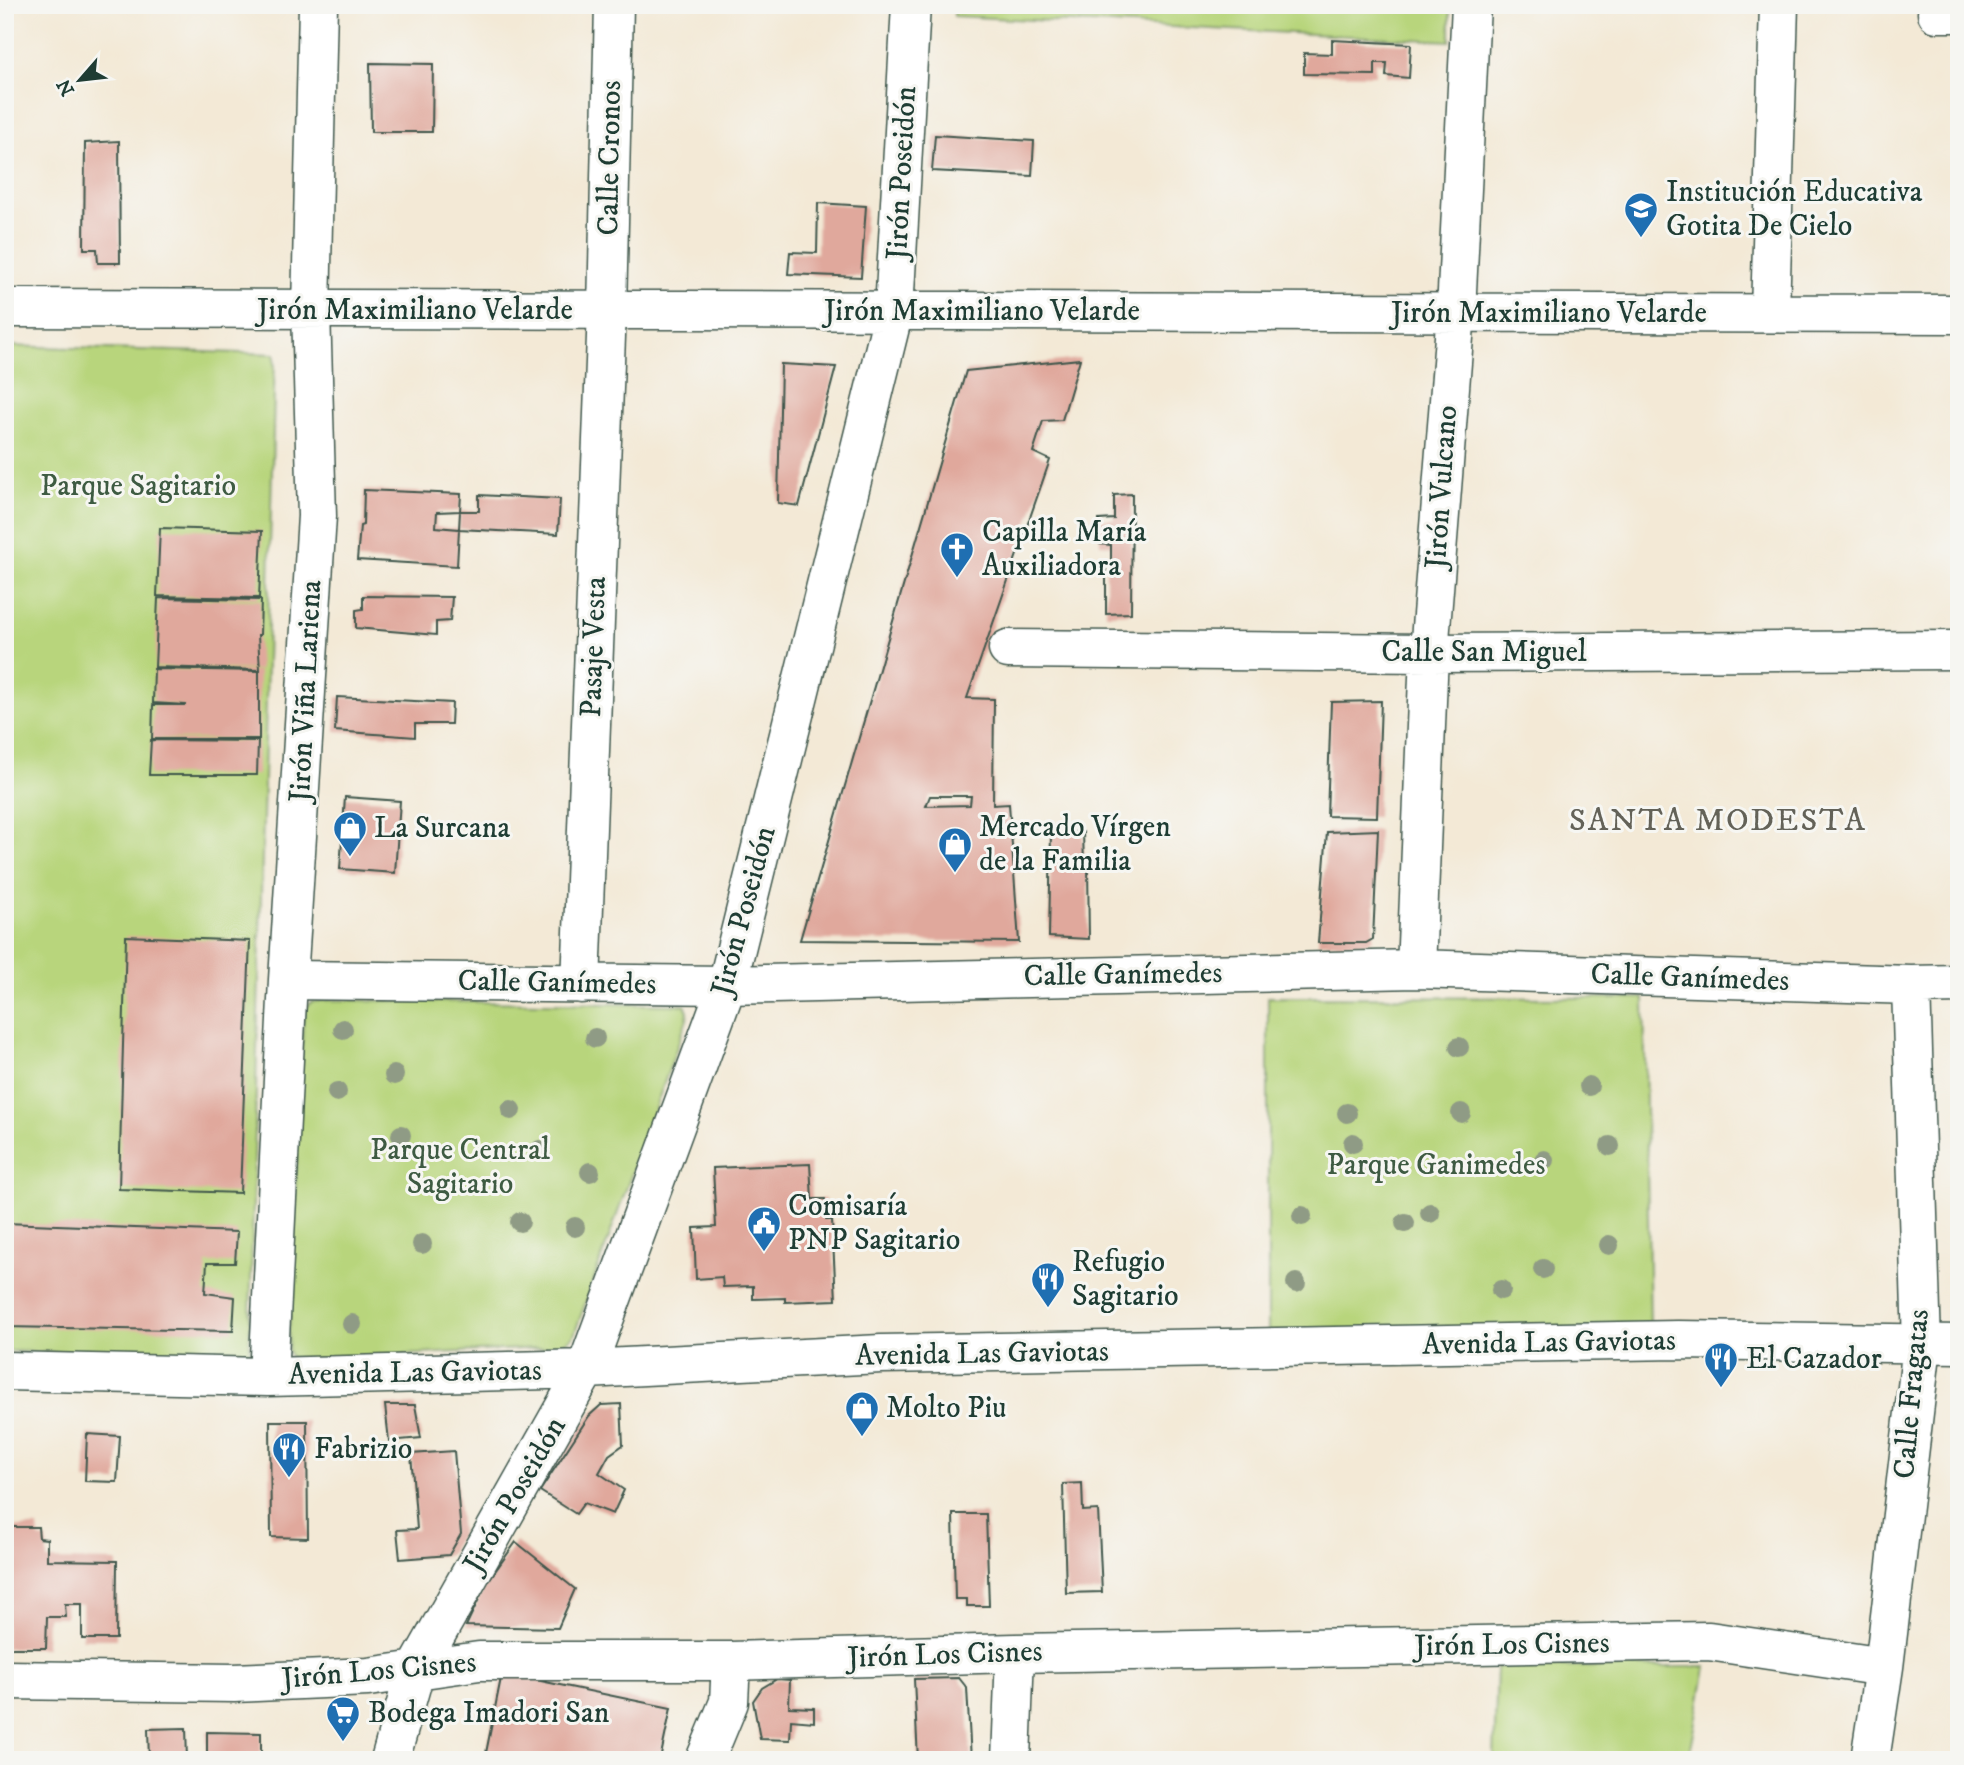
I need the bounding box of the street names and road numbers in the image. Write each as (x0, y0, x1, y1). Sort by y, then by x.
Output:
street label: Calle Cronos (590, 80, 630, 236)
street label: Jirón Poseidón (879, 85, 925, 264)
street label: Jirón Maximiliano Velarde (254, 292, 573, 329)
street label: Jirón Maximiliano Velarde (821, 293, 1140, 330)
street label: Jirón Maximiliano Velarde (1388, 295, 1707, 332)
street label: Jirón Vulcano (1418, 404, 1466, 573)
street label: Pasaje Vesta (573, 576, 615, 718)
street label: Jirón Viña Lariena (282, 579, 330, 806)
street label: Calle San Miguel (1381, 634, 1587, 671)
street label: Jirón Poseidón (703, 822, 784, 1003)
street label: Calle Ganímedes (1023, 955, 1223, 995)
street label: Calle Ganímedes (1590, 956, 1790, 1000)
street label: Calle Ganímedes (457, 963, 657, 1003)
street label: Calle Fragatas (1886, 1308, 1938, 1480)
street label: Avenida Las Gaviotas (1422, 1322, 1676, 1364)
street label: Avenida Las Gaviotas (855, 1333, 1109, 1375)
street label: Avenida Las Gaviotas (288, 1352, 542, 1394)
street label: Jirón Poseidón (454, 1410, 575, 1582)
street label: Jirón Los Cisnes (1411, 1625, 1610, 1665)
street label: Jirón Los Cisnes (844, 1633, 1043, 1677)
street label: Jirón Los Cisnes (277, 1644, 478, 1698)

